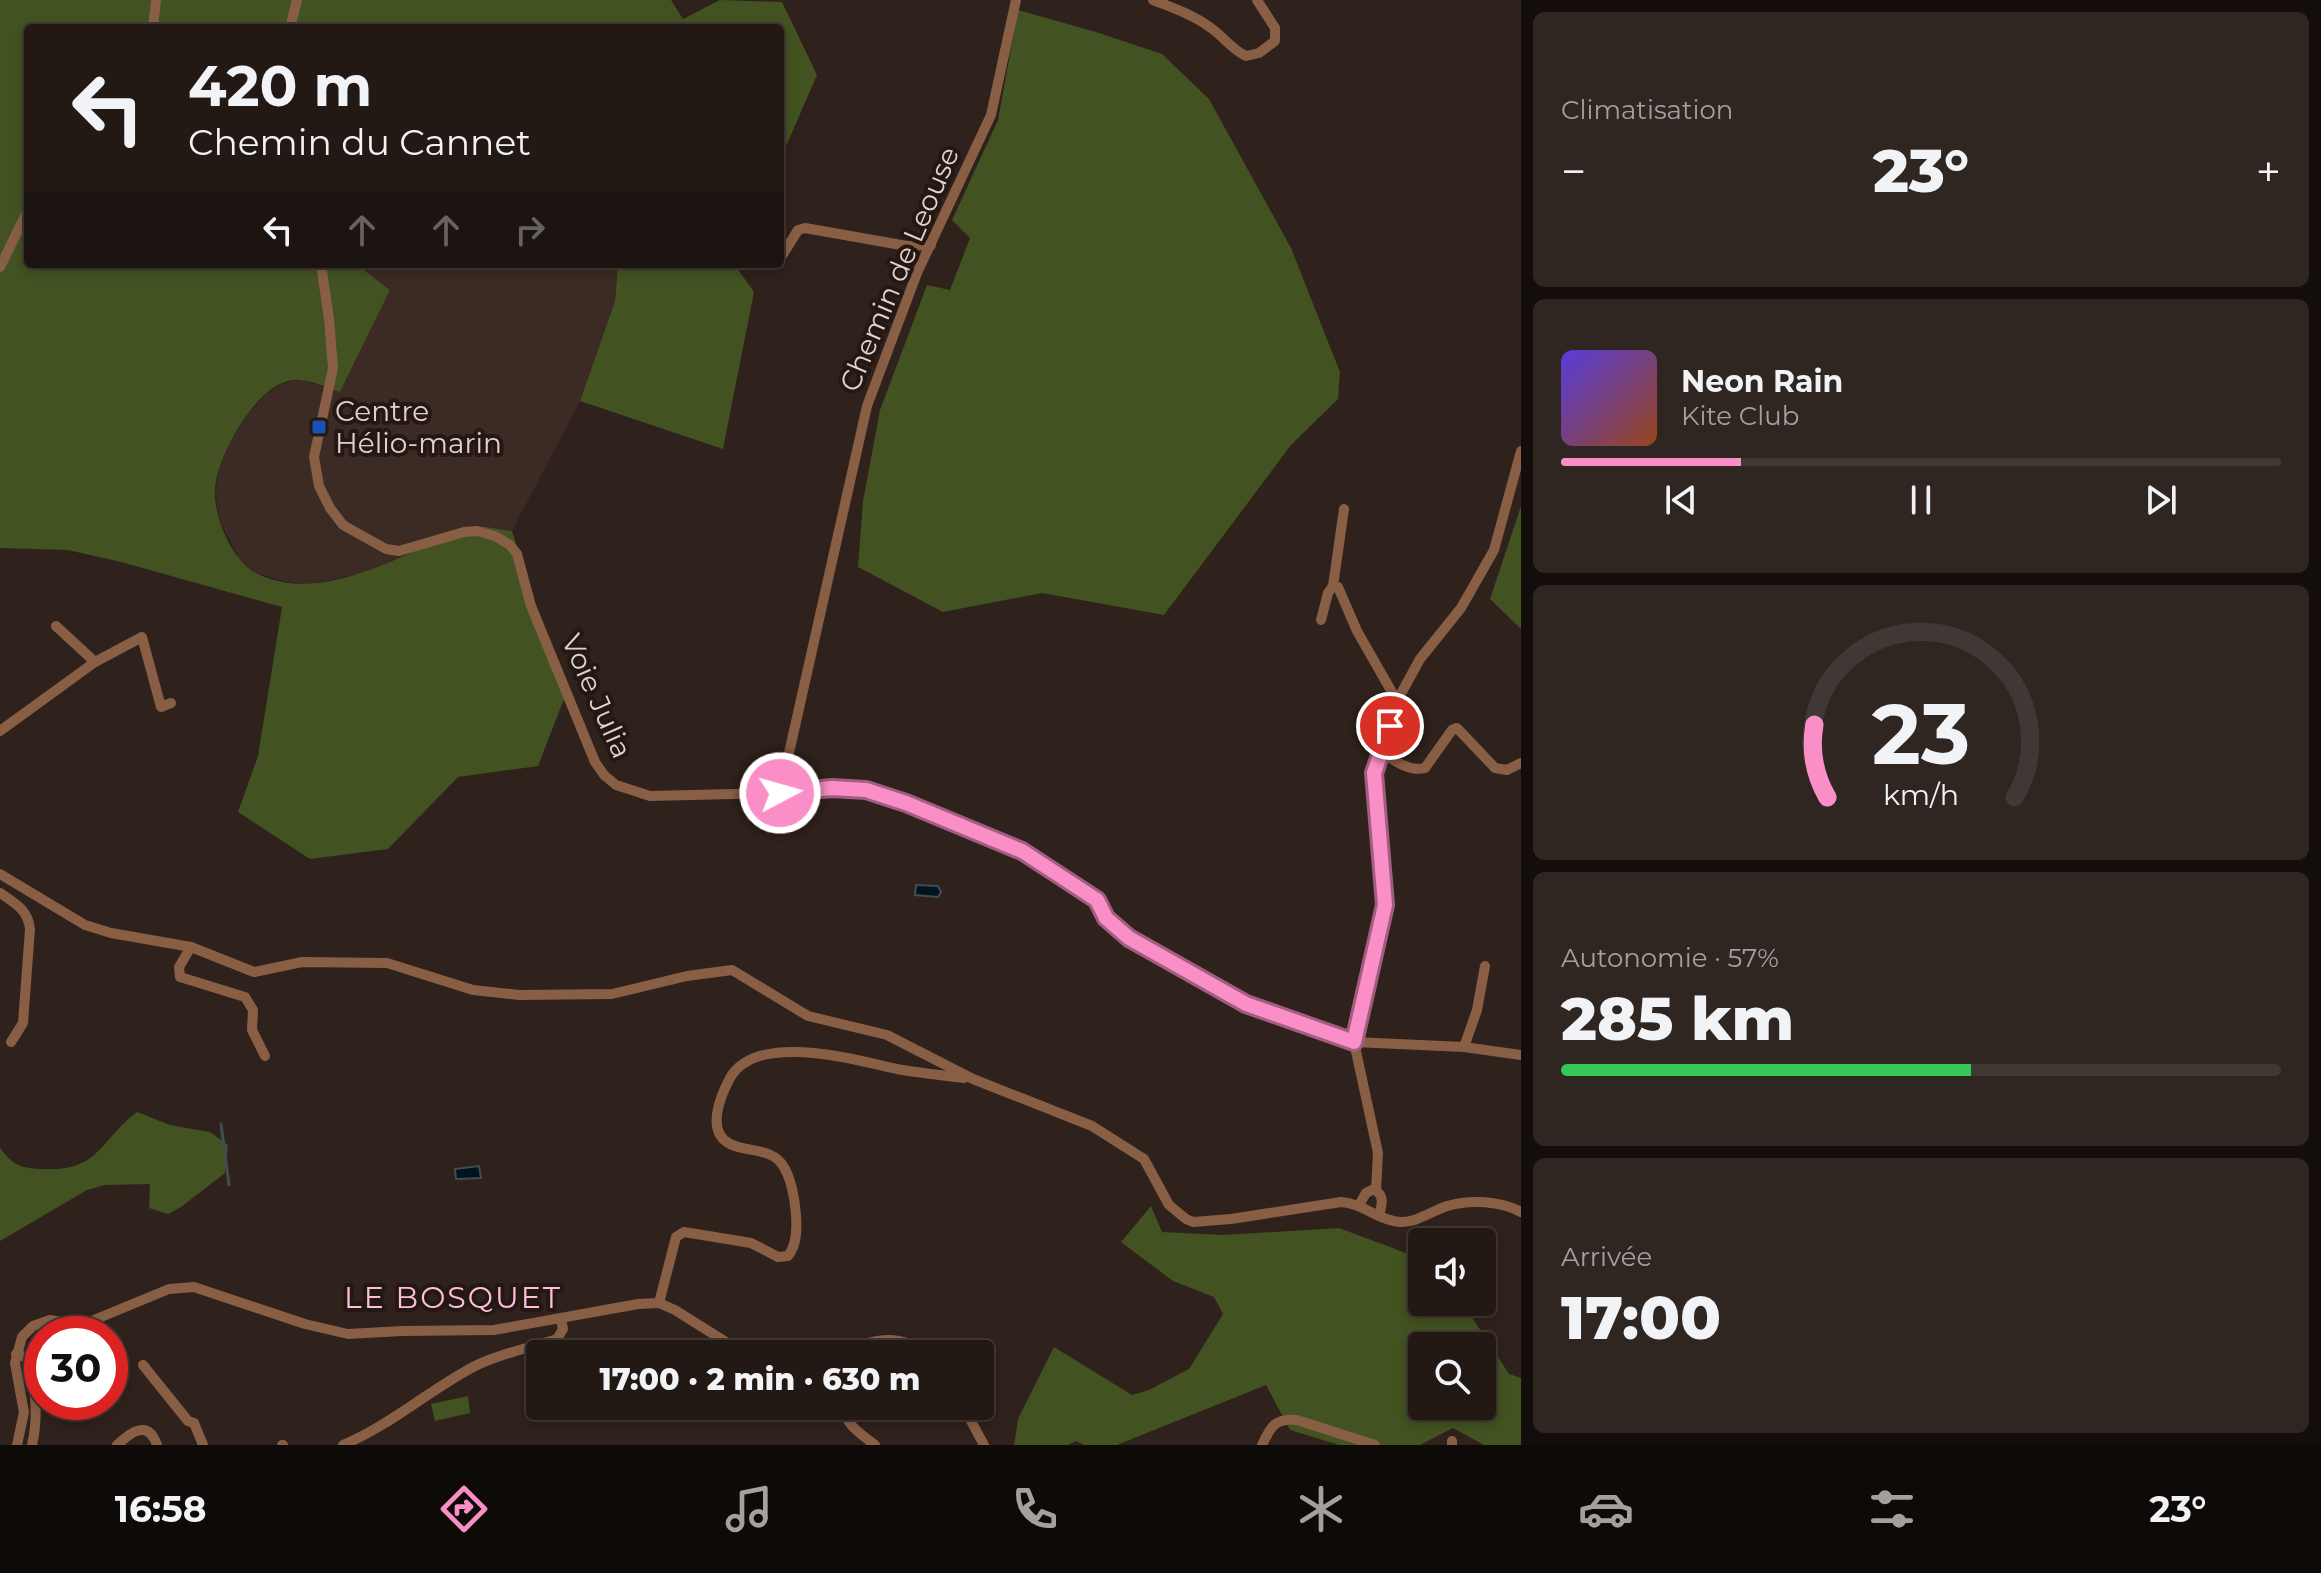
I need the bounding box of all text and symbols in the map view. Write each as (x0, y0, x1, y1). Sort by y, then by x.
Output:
text: 420 m (188, 52, 372, 120)
icon: left (56, 56, 160, 160)
text: Climatisation (1561, 94, 1733, 126)
text: Chemin du Cannet (188, 120, 531, 164)
text: 23° (1873, 134, 1969, 207)
street label: Chemin de Leouse (832, 142, 966, 396)
text: − (1561, 144, 1586, 198)
text: + (2256, 144, 2281, 198)
icon: left (256, 208, 300, 252)
icon: ahead (340, 208, 384, 252)
icon: ahead (424, 208, 468, 252)
icon: right (508, 208, 552, 252)
text: Neon Rain (1681, 363, 1843, 400)
place label: Centre Hélio-marin (335, 394, 502, 460)
text: Kite Club (1681, 400, 1799, 432)
marker: Centre Hélio-marin (310, 418, 328, 436)
icon: previous (1659, 478, 1703, 522)
icon: pause (1899, 478, 1943, 522)
icon: next (2139, 478, 2183, 522)
street label: Voie Julia (555, 629, 639, 763)
text: 23 (1872, 683, 1970, 785)
pin (1356, 692, 1424, 760)
icon: arrive (1368, 704, 1412, 748)
position arrow (738, 751, 822, 835)
text: km/h (1883, 778, 1959, 813)
text: Autonomie · 57% (1561, 942, 1779, 974)
text: 285 km (1561, 982, 1794, 1055)
map controls (1408, 1228, 1496, 1420)
button: sound (1408, 1228, 1496, 1316)
text: Arrivée (1561, 1241, 1652, 1273)
district label: LE BOSQUET (344, 1279, 562, 1316)
text: 17:00 (1561, 1281, 1721, 1354)
speed limit sign: 30 (24, 1316, 128, 1420)
button: search (1408, 1332, 1496, 1420)
text: 17:00 · 2 min · 630 m (600, 1361, 920, 1398)
icon: directions (436, 1481, 492, 1537)
icon: music (721, 1481, 777, 1537)
icon: phone (1007, 1481, 1063, 1537)
icon: climate (1293, 1481, 1349, 1537)
icon: car (1578, 1481, 1634, 1537)
icon: filters (1864, 1481, 1920, 1537)
text: 16:58 (115, 1487, 206, 1531)
text: 23° (2149, 1487, 2206, 1531)

